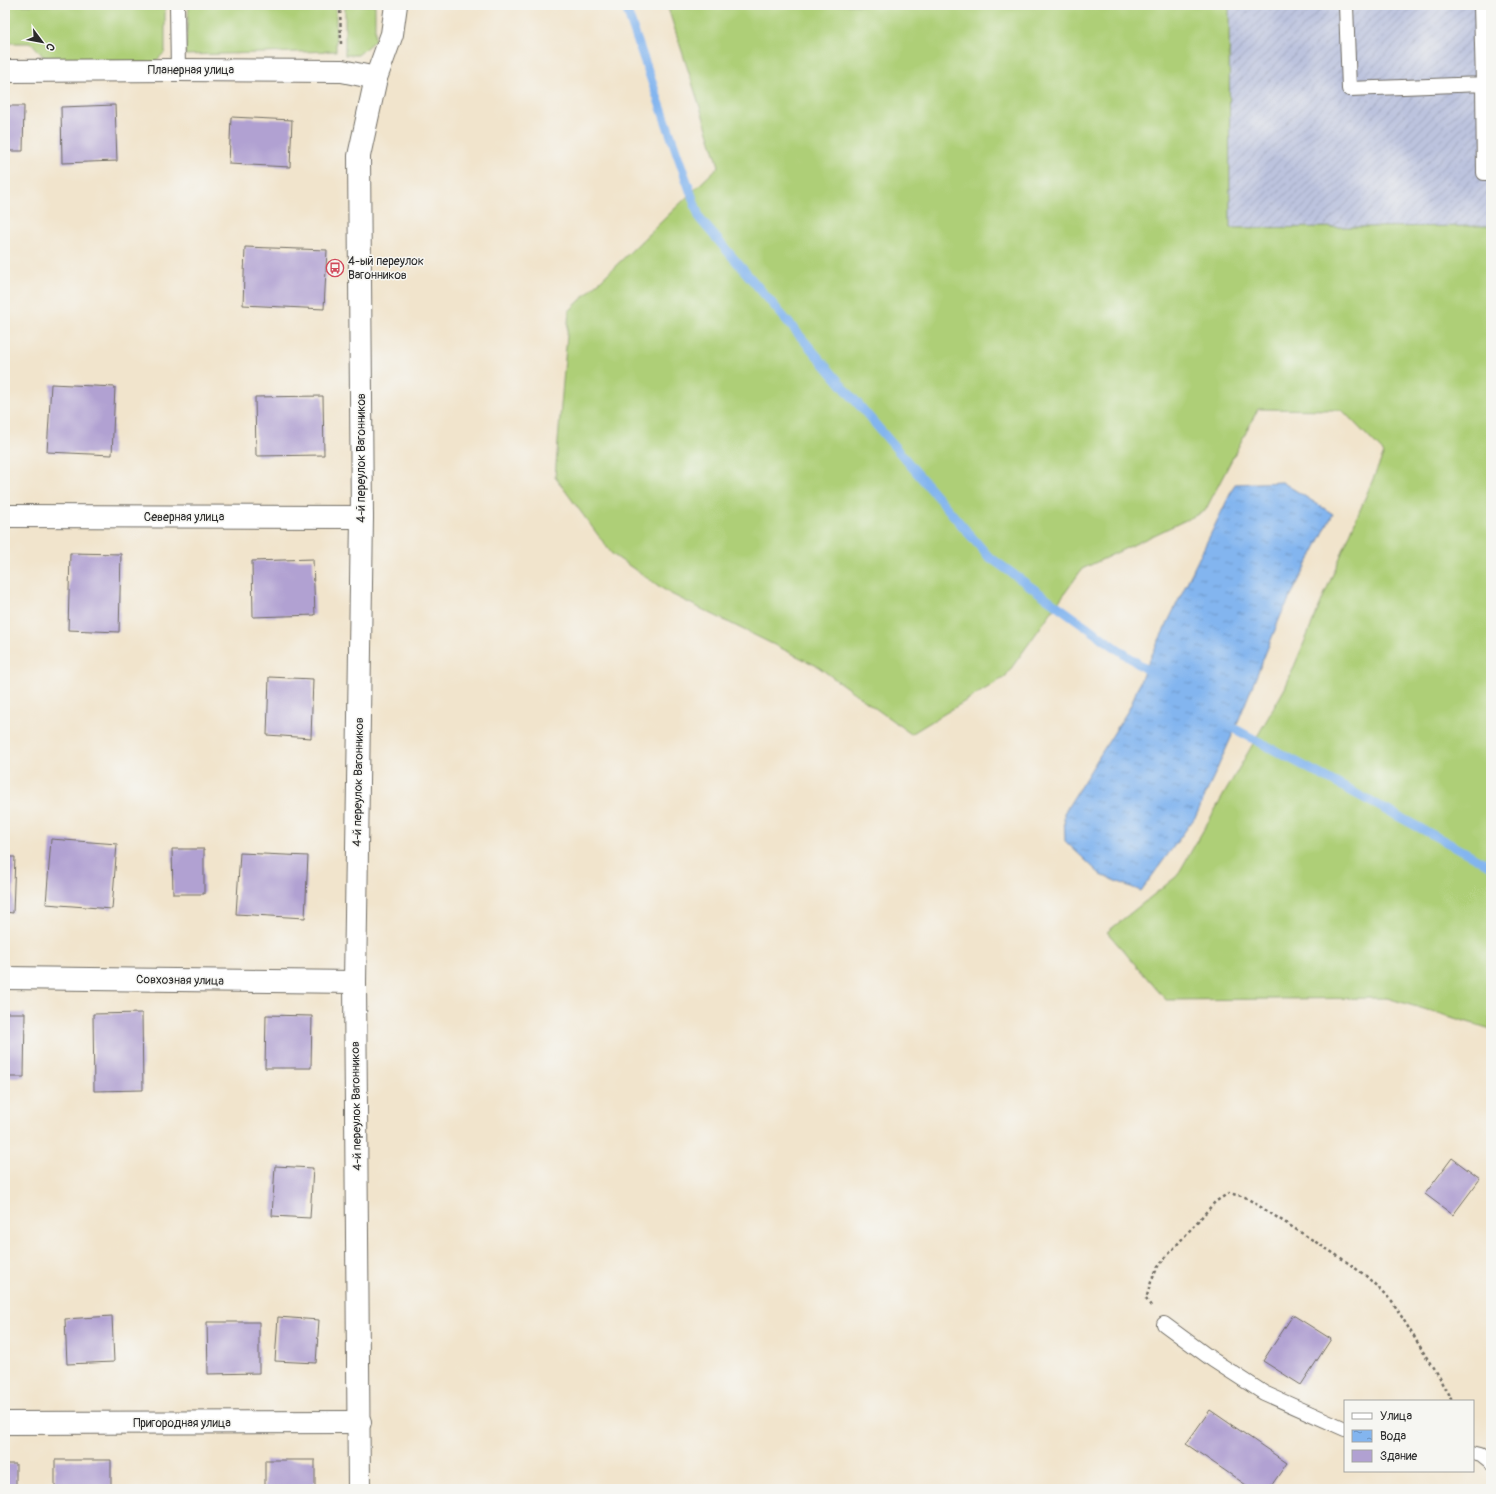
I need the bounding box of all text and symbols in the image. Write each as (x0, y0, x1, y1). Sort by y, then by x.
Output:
north arrow (22, 22, 62, 62)
text: С (43, 41, 57, 54)
street label: Планерная улица (148, 63, 235, 78)
place label: 4-ый переулок Вагонников (348, 254, 424, 283)
bus stop icon: 4-ый переулок Вагонников (325, 258, 345, 278)
street label: 4-й переулок Вагонников (354, 393, 369, 523)
street label: Северная улица (144, 510, 225, 525)
street label: 4-й переулок Вагонников (350, 717, 367, 847)
street label: Совхозная улица (136, 972, 224, 989)
street label: 4-й переулок Вагонников (348, 1041, 365, 1171)
legend (1344, 1400, 1474, 1472)
text: Улица (1380, 1409, 1412, 1424)
street label: Пригородная улица (133, 1416, 231, 1431)
text: Вода (1380, 1429, 1406, 1444)
text: Здание (1380, 1449, 1417, 1464)

